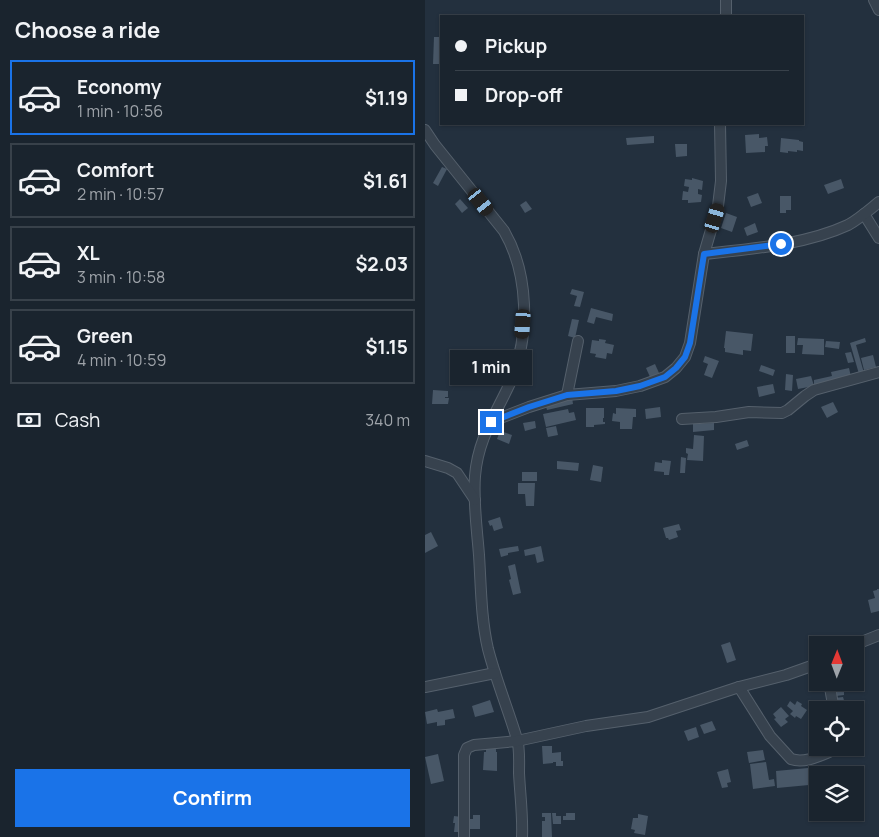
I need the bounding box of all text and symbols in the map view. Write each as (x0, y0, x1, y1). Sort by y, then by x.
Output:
text: Choose a ride (15, 15, 160, 45)
text: Pickup (485, 33, 547, 59)
text: Economy (77, 74, 161, 100)
icon: car (17, 75, 62, 120)
text: Drop-off (485, 82, 562, 108)
text: $1.19 (365, 85, 408, 111)
text: 1 min · 10:56 (77, 100, 163, 122)
text: Comfort (77, 157, 154, 183)
icon: car (17, 158, 62, 203)
text: $1.61 (363, 168, 408, 194)
text: 2 min · 10:57 (77, 183, 164, 205)
car (465, 186, 496, 218)
car (703, 201, 726, 235)
route start (770, 233, 792, 255)
text: XL (77, 240, 100, 266)
icon: car (17, 241, 62, 286)
text: $2.03 (355, 251, 408, 277)
text: 3 min · 10:58 (77, 266, 165, 288)
car (514, 309, 531, 339)
text: Green (77, 323, 133, 349)
icon: car (17, 324, 62, 369)
text: $1.15 (366, 334, 408, 360)
text: 4 min · 10:59 (77, 349, 166, 371)
callout: 1 min (450, 350, 532, 384)
text: 1 min (471, 356, 511, 378)
icon: cash (15, 406, 43, 434)
text: Cash (55, 407, 100, 433)
text: 340 m (365, 409, 410, 431)
route end (480, 411, 502, 433)
north arrow (809, 636, 864, 691)
map controls (809, 636, 864, 821)
button: locate (809, 701, 864, 756)
button: layers (809, 766, 864, 821)
button: Confirm (15, 769, 410, 827)

